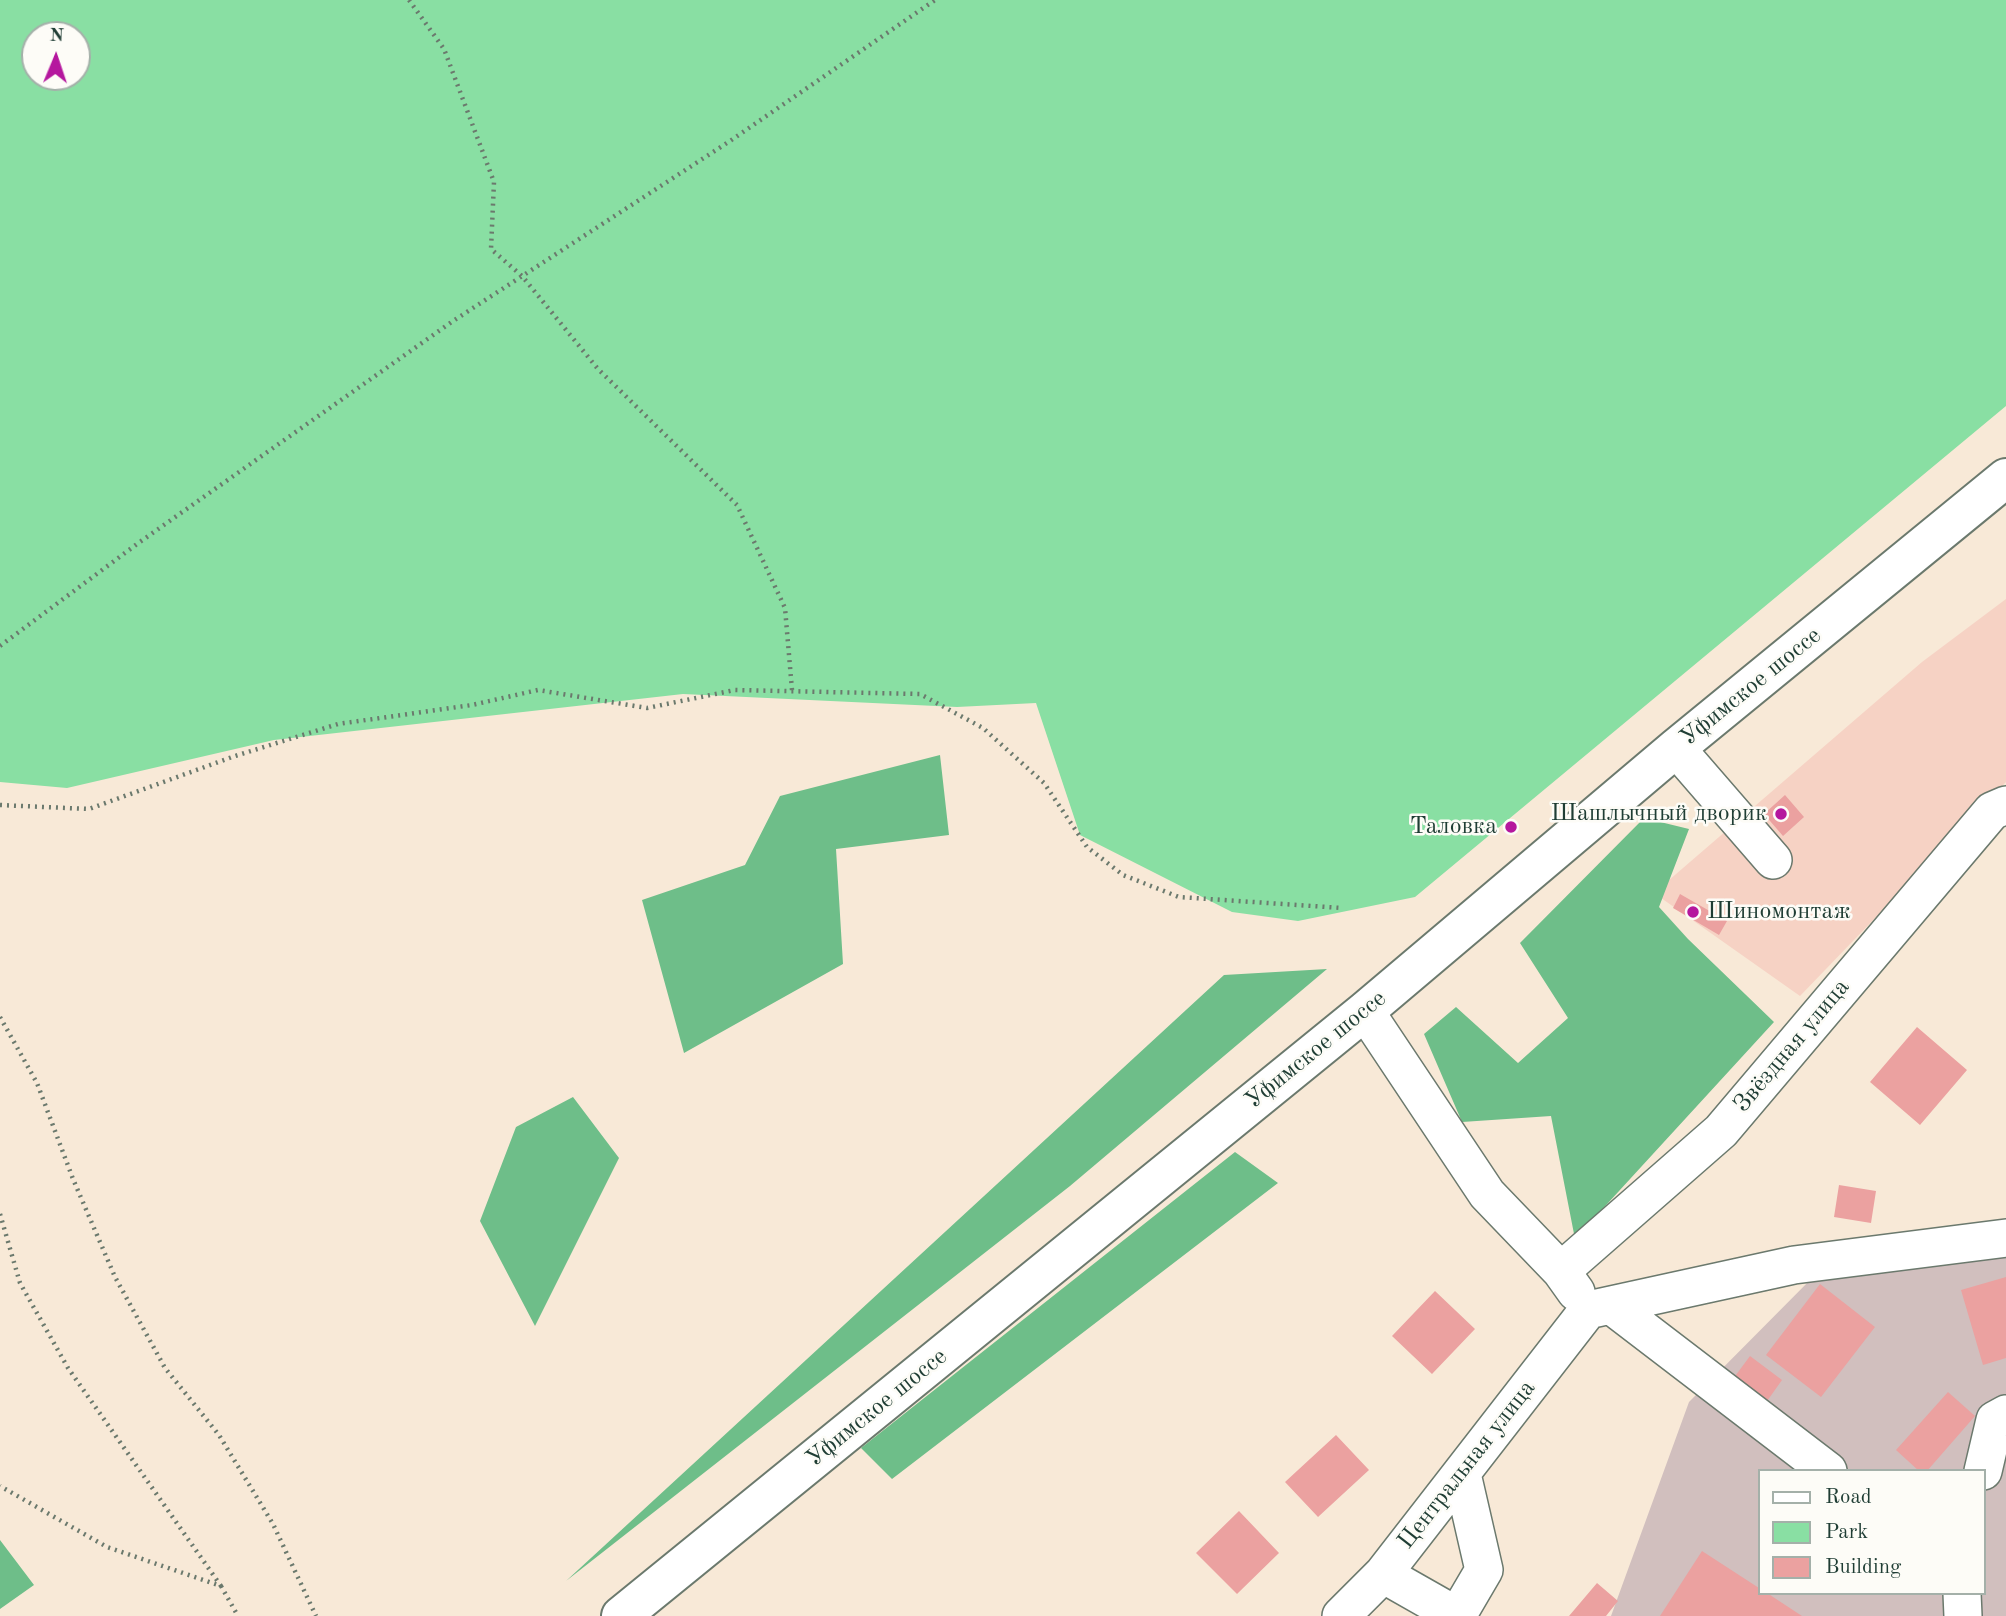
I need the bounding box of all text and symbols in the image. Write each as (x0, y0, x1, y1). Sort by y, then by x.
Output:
north arrow (21, 21, 91, 91)
text: N (49, 27, 64, 46)
street label: Уфимское шоссе (1675, 621, 1827, 753)
place label: Шашлычный дворик (1551, 800, 1767, 828)
marker: Шашлычный дворик (1773, 806, 1789, 822)
place label: Таловка (1410, 813, 1497, 841)
marker: Таловка (1503, 819, 1519, 835)
place label: Шиномонтаж (1707, 898, 1851, 926)
marker: Шиномонтаж (1685, 904, 1701, 920)
street label: Звёздная улица (1728, 973, 1856, 1119)
street label: Уфимское шоссе (1240, 984, 1392, 1116)
street label: Уфимское шоссе (801, 1342, 953, 1474)
street label: Центральная улица (1392, 1375, 1542, 1555)
legend (1758, 1469, 1985, 1595)
text: Road (1825, 1487, 1872, 1508)
text: Park (1825, 1522, 1868, 1543)
text: Building (1825, 1557, 1901, 1578)

